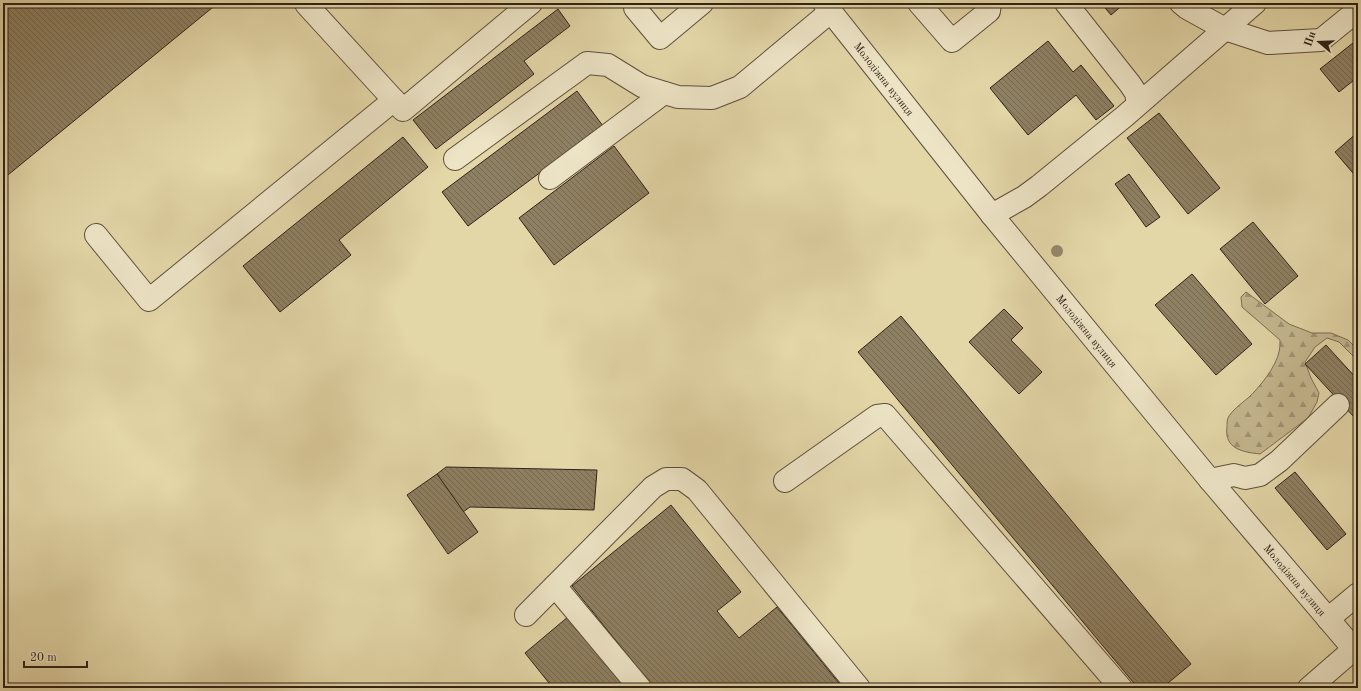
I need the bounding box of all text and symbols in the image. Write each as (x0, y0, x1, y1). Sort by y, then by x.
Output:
north arrow (1299, 22, 1339, 62)
text: Пн (1303, 30, 1319, 48)
street label: Молодіжна вулиця (851, 41, 915, 119)
street label: Молодіжна вулиця (1053, 294, 1119, 371)
street label: Молодіжна вулиця (1261, 543, 1327, 619)
scale bar (24, 643, 87, 669)
text: 20 m (30, 652, 57, 664)

